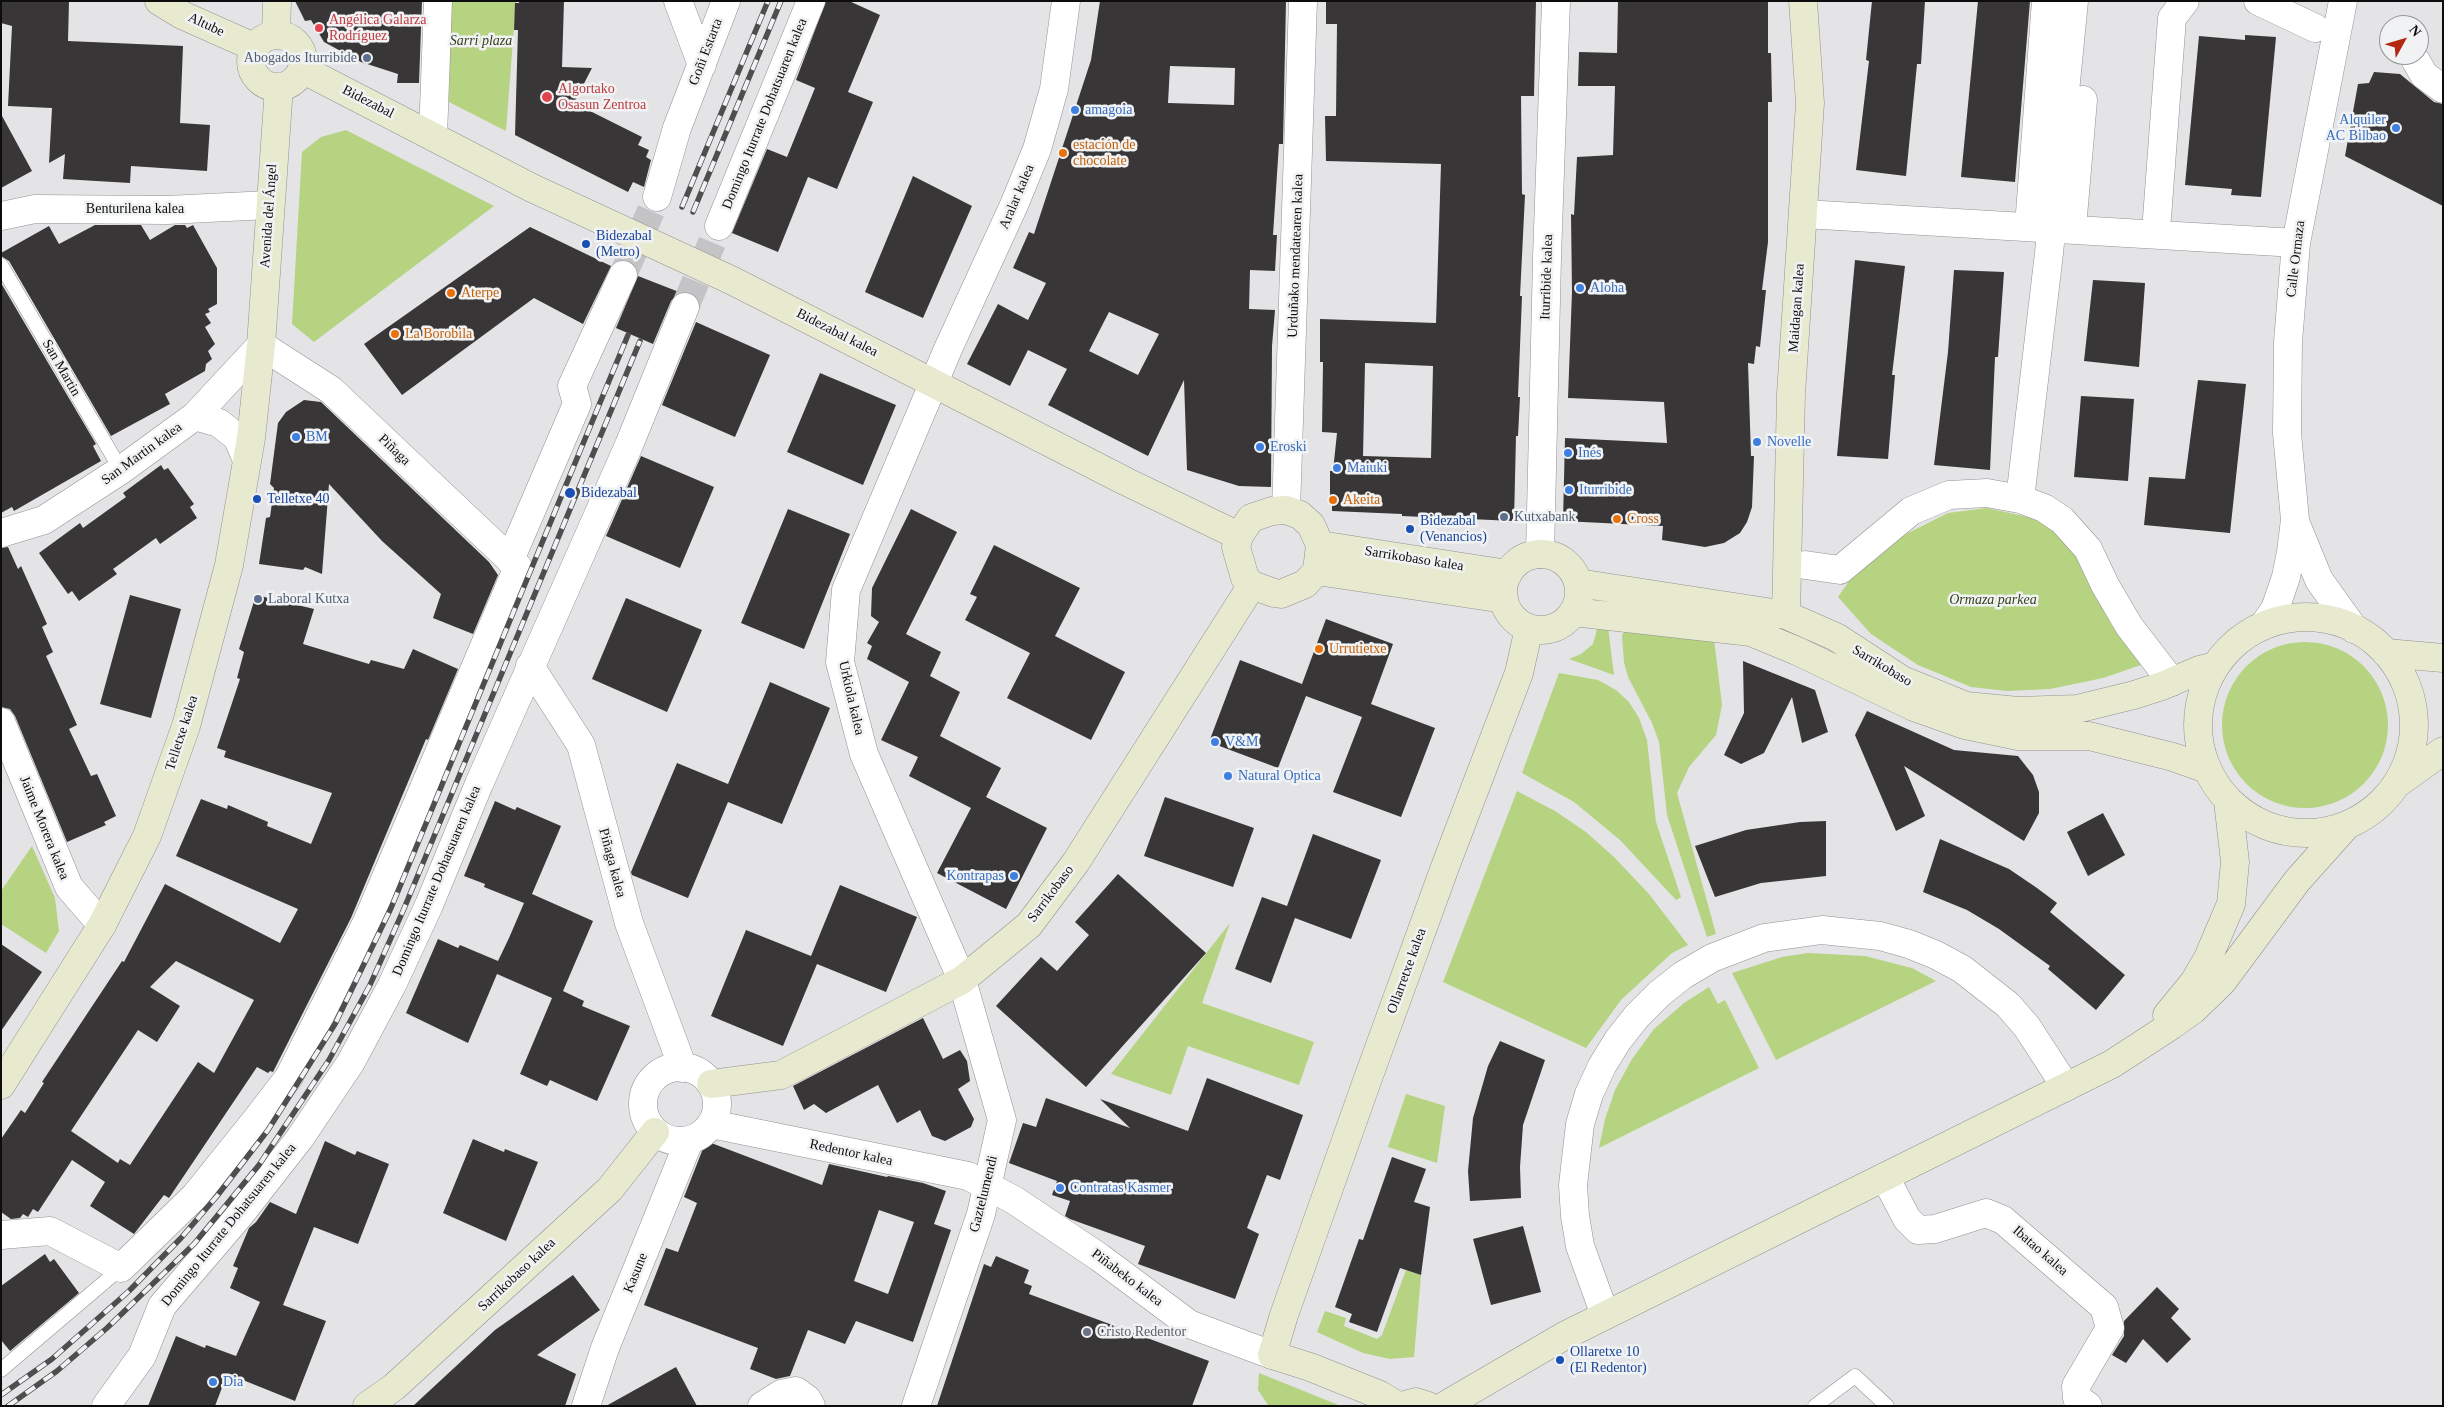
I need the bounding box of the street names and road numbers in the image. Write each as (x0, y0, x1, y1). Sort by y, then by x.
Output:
street label: Altube (185, 9, 227, 41)
street label: Goñi Estarta (686, 16, 726, 88)
street label: Domingo Iturrate Dohatsuaren kalea (719, 16, 811, 212)
street label: Bidezabal (339, 82, 397, 122)
street label: Aralar kalea (996, 162, 1038, 232)
street label: Avenida del Ángel (257, 163, 281, 269)
street label: Urduñako mendatearen kalea (1285, 174, 1307, 338)
street label: Benturilena kalea (86, 201, 184, 217)
street label: Calle Ormaza (2283, 220, 2309, 298)
street label: Iturribide kalea (1537, 234, 1557, 320)
street label: Maidagan kalea (1786, 263, 1808, 353)
street label: Bidezabal kalea (794, 305, 880, 361)
street label: San Martin (38, 337, 84, 399)
street label: San Martin kalea (98, 419, 186, 489)
street label: Piñaga (374, 431, 414, 469)
street label: Sarrikobaso kalea (1363, 543, 1465, 575)
street label: Sarrikobaso (1849, 642, 1915, 690)
street label: Urkiola kalea (834, 659, 868, 737)
street label: Telletxe kalea (162, 693, 202, 773)
street label: Jaime Morera kalea (16, 774, 72, 882)
street label: Domingo Iturrate Dohatsuaren kalea (389, 783, 485, 979)
street label: Piñaga kalea (595, 826, 629, 900)
street label: Sarrikobaso (1024, 862, 1078, 926)
street label: Ollarretxe kalea (1384, 926, 1430, 1016)
street label: Redentor kalea (808, 1136, 894, 1170)
street label: Domingo Iturrate Dohatsuaren kalea (158, 1140, 300, 1310)
street label: Gaztelumendi (966, 1154, 1002, 1234)
street label: Ibatao kalea (2009, 1222, 2071, 1280)
street label: Sarrikobaso kalea (475, 1235, 559, 1315)
street label: Piñabeko kalea (1088, 1246, 1166, 1310)
street label: Kasune (620, 1250, 652, 1296)

